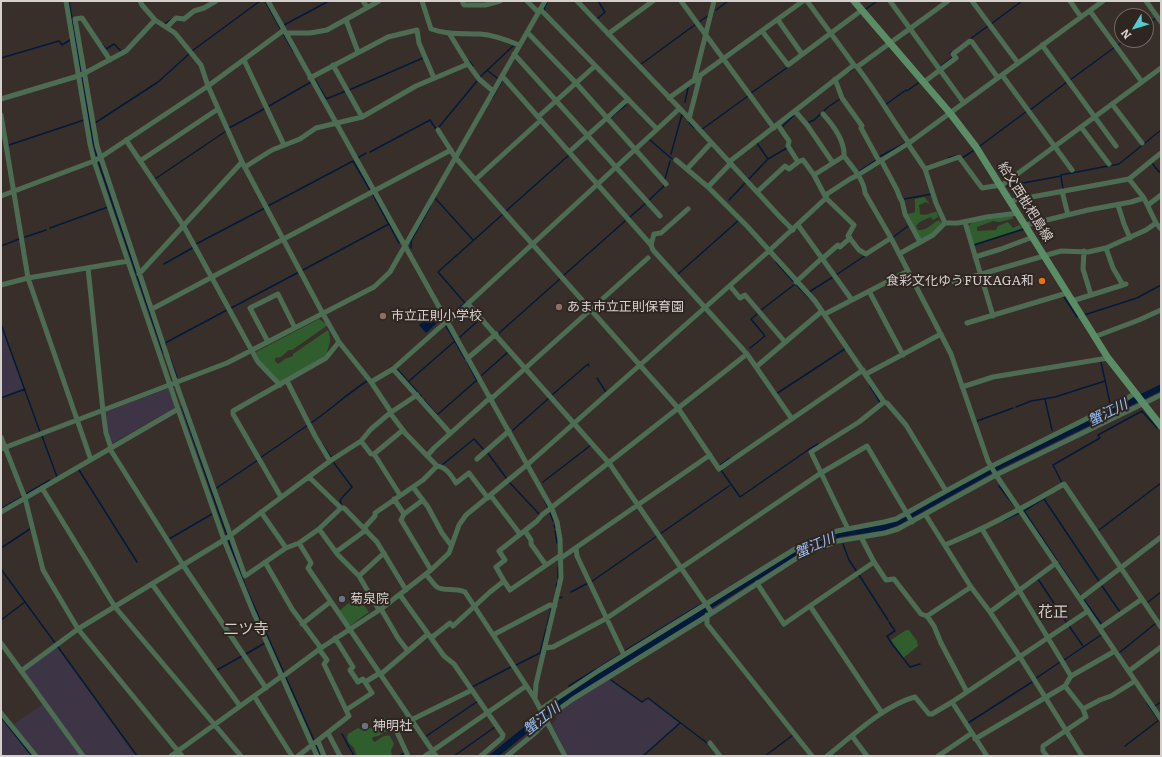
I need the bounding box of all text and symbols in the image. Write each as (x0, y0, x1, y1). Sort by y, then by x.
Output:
north arrow (1114, 8, 1154, 48)
text: N (1116, 26, 1134, 43)
street label: 給父西枇杷島線 (994, 159, 1056, 245)
place label: 食彩文化ゆうFUKAGA和 (886, 273, 1034, 289)
marker: 食彩文化ゆうFUKAGA和 (1037, 276, 1047, 286)
place label: あま市立正則保育園 (567, 299, 684, 315)
marker: あま市立正則保育園 (554, 302, 564, 312)
place label: 市立正則小学校 (391, 308, 482, 324)
marker: 市立正則小学校 (378, 311, 388, 321)
water label: 蟹江川 (1085, 396, 1131, 430)
water label: 蟹江川 (792, 530, 838, 562)
place label: 菊泉院 (350, 591, 389, 607)
marker: 菊泉院 (337, 594, 347, 604)
district label: 花正 (1038, 604, 1068, 622)
district label: 二ツ寺 (224, 621, 268, 639)
water label: 蟹江川 (520, 699, 564, 739)
place label: 神明社 (373, 718, 412, 734)
marker: 神明社 (360, 721, 370, 731)

